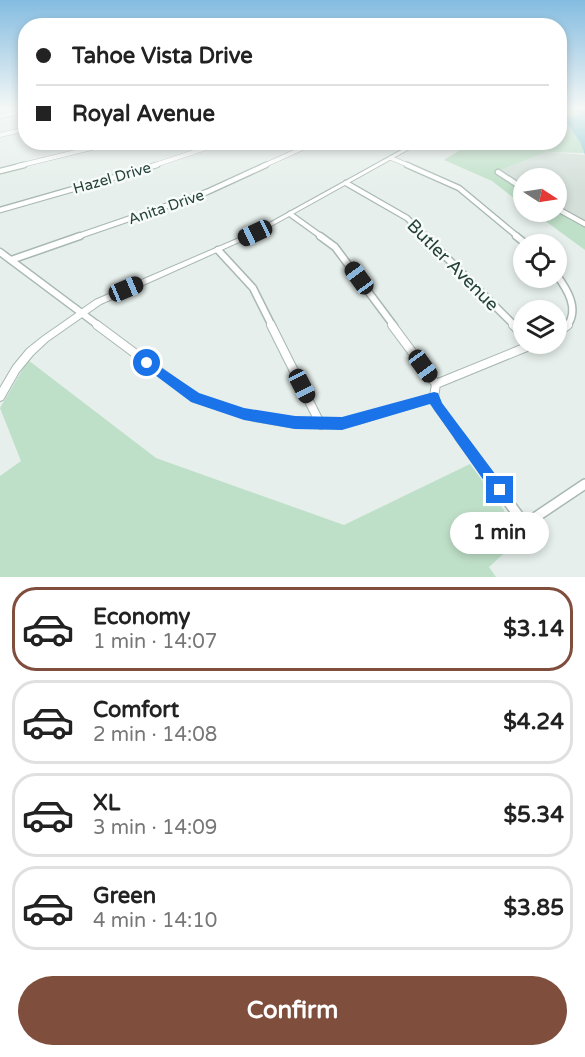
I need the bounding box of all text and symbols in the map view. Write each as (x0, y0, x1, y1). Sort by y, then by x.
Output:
text: Tahoe Vista Drive (72, 43, 253, 69)
text: Royal Avenue (72, 101, 215, 127)
street label: Hazel Drive (71, 158, 153, 198)
north arrow (513, 168, 567, 222)
map controls (513, 168, 567, 354)
street label: Anita Drive (126, 186, 206, 228)
street label: Butler Avenue (402, 214, 504, 316)
car (235, 217, 275, 249)
button: locate (513, 234, 567, 288)
car (341, 258, 377, 298)
car (106, 274, 146, 304)
button: layers (513, 300, 567, 354)
car (405, 346, 441, 386)
route start (133, 349, 160, 376)
car (286, 366, 318, 406)
route end (486, 476, 513, 503)
callout: 1 min (450, 511, 550, 553)
text: 1 min (473, 521, 526, 545)
icon: car (21, 602, 75, 656)
text: Economy (93, 604, 190, 630)
text: $3.14 (503, 616, 564, 642)
text: 1 min · 14:07 (93, 630, 217, 654)
icon: car (21, 695, 75, 749)
text: Comfort (93, 697, 179, 723)
text: $4.24 (503, 709, 564, 735)
text: 2 min · 14:08 (93, 723, 217, 747)
icon: car (21, 788, 75, 842)
text: XL (93, 790, 120, 816)
text: $5.34 (503, 802, 564, 828)
text: 3 min · 14:09 (93, 816, 217, 840)
icon: car (21, 881, 75, 935)
text: Green (93, 883, 156, 909)
text: $3.85 (503, 895, 564, 921)
text: 4 min · 14:10 (93, 909, 217, 933)
button: Confirm (18, 976, 567, 1045)

